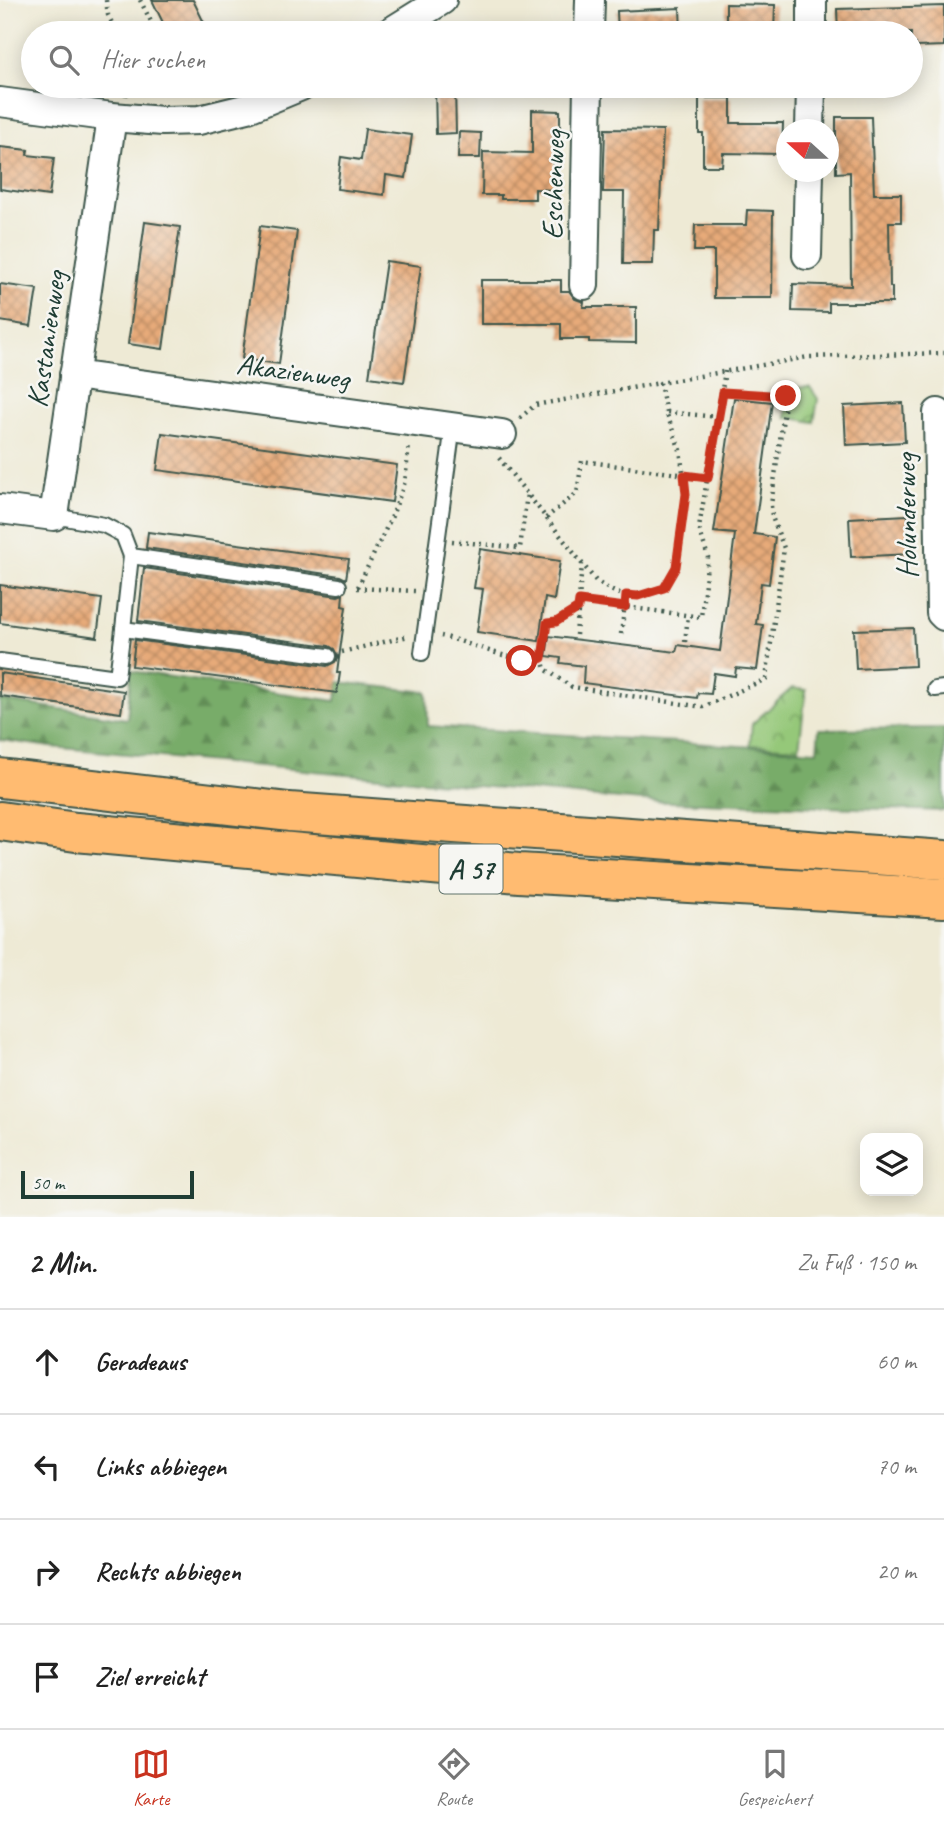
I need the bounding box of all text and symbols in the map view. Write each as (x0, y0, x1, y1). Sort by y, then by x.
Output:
search box (21, 21, 923, 98)
icon: search (45, 41, 83, 79)
text: Hier suchen (101, 43, 205, 76)
north arrow (776, 119, 839, 182)
street label: Eschenweg (533, 128, 573, 240)
street label: Kastanienweg (18, 266, 75, 410)
street label: Akazienweg (234, 344, 354, 398)
route end (770, 380, 801, 411)
street label: Holunderweg (886, 451, 926, 579)
route start (506, 645, 537, 676)
road number: A 57 (440, 844, 503, 894)
map controls (860, 1133, 923, 1196)
button: layers (860, 1133, 923, 1196)
scale bar (21, 1168, 194, 1200)
text: 50 m (32, 1171, 64, 1195)
text: 2 Min. (28, 1244, 97, 1282)
text: Zu Fuß · 150 m (797, 1248, 916, 1277)
icon: ahead (28, 1343, 66, 1381)
text: Geradeaus (95, 1345, 186, 1378)
text: 60 m (877, 1347, 916, 1376)
icon: left (28, 1448, 66, 1486)
text: Links abbiegen (95, 1450, 226, 1483)
text: 70 m (877, 1452, 916, 1481)
icon: right (28, 1553, 66, 1591)
text: Rechts abbiegen (95, 1555, 241, 1588)
text: 20 m (877, 1557, 916, 1586)
icon: arrive (28, 1658, 66, 1696)
text: Ziel erreicht (95, 1660, 205, 1693)
tab: Karte (132, 1745, 170, 1811)
tab: Route (435, 1745, 473, 1811)
tab: Gespeichert (738, 1745, 812, 1811)

